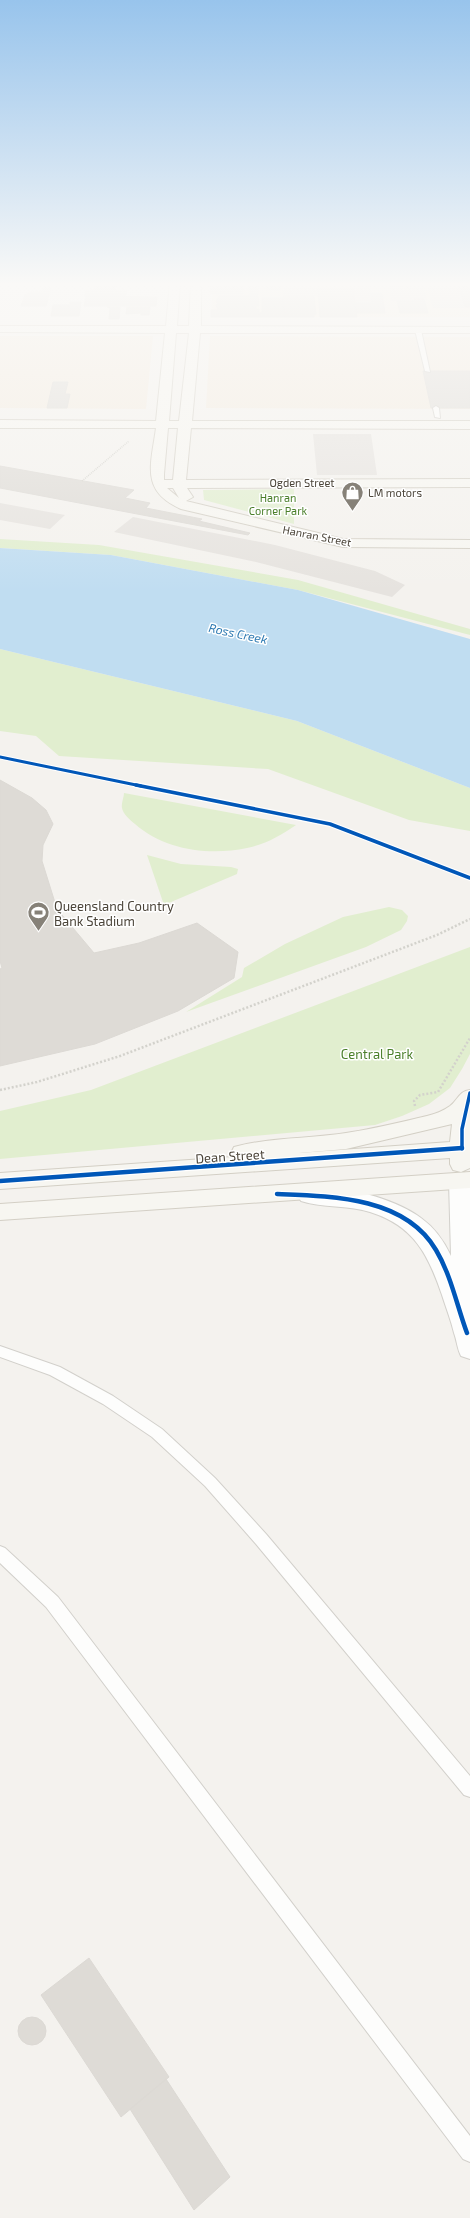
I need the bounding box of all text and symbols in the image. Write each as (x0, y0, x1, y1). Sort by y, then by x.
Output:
street label: Ogden Street (269, 476, 335, 489)
shop icon: LM motors (340, 480, 366, 513)
place label: LM motors (368, 486, 422, 499)
park label: Hanran Corner Park (249, 491, 308, 517)
street label: Hanran Street (282, 522, 353, 549)
water label: Ross Creek (208, 620, 269, 646)
place label: Queensland Country Bank Stadium (54, 898, 174, 929)
sports icon: Queensland Country Bank Stadium (25, 900, 51, 933)
park label: Central Park (341, 1046, 414, 1062)
street label: Dean Street (195, 1146, 265, 1166)

